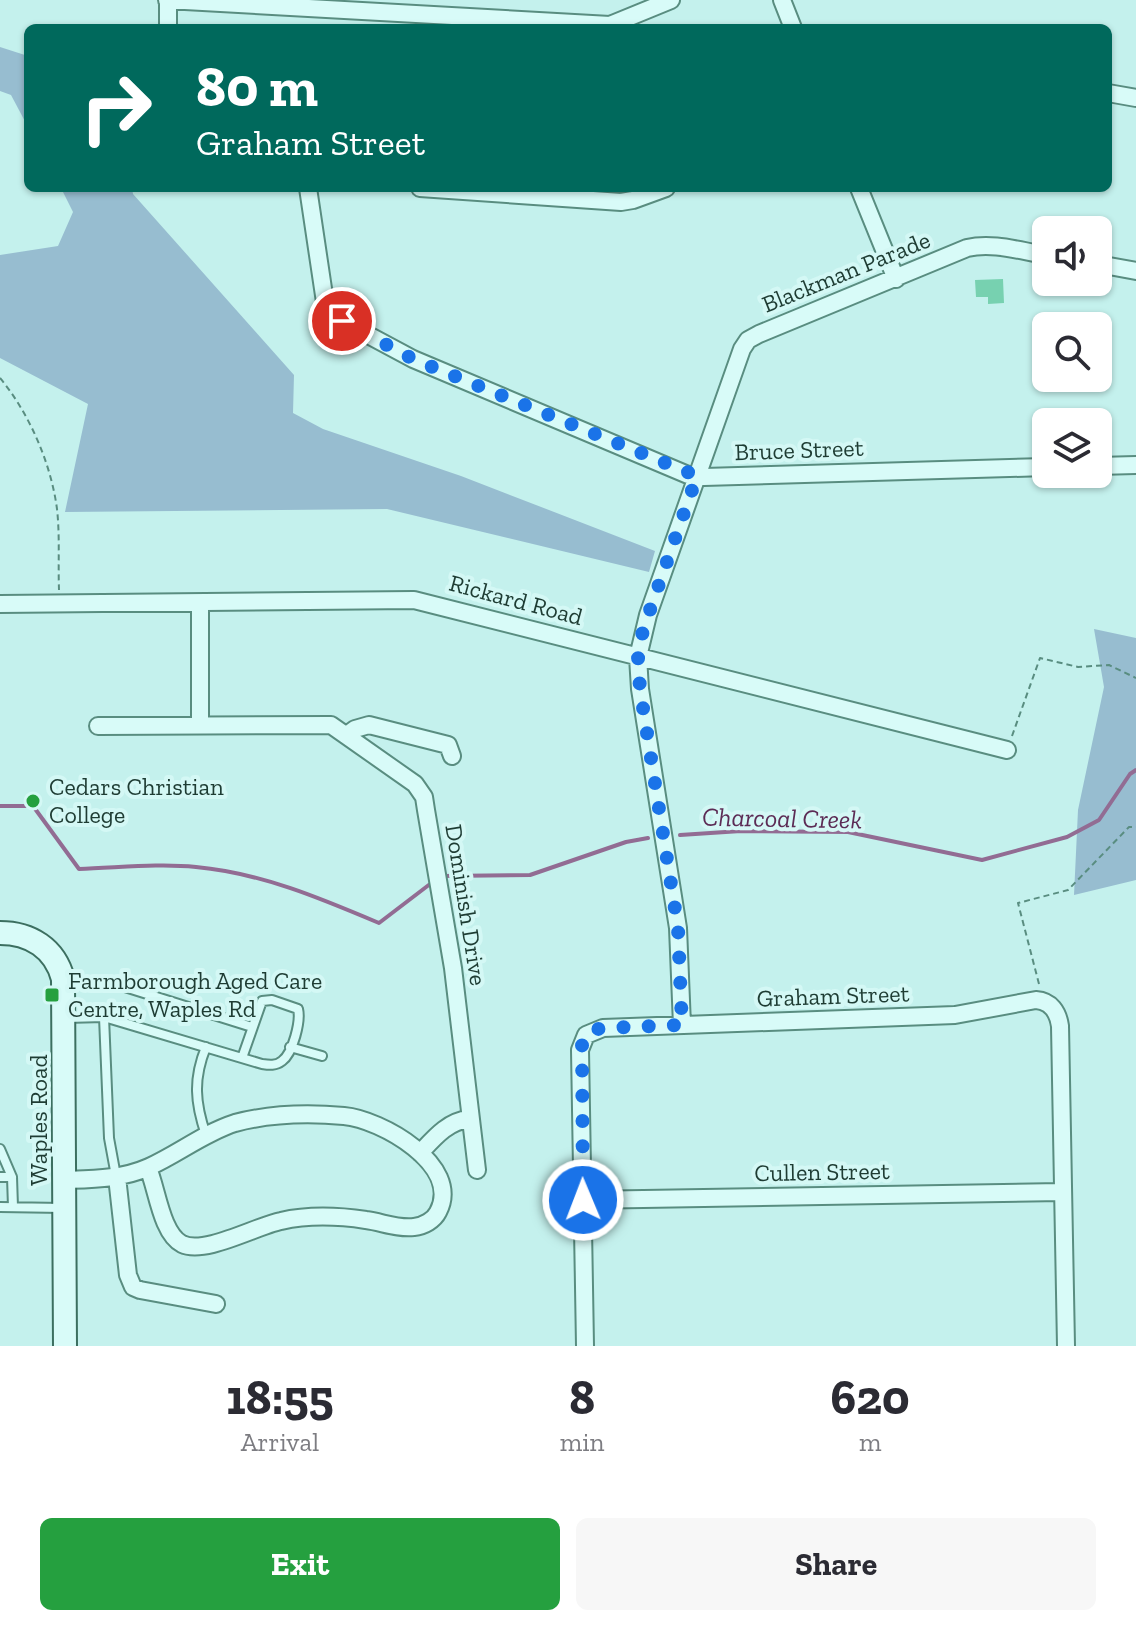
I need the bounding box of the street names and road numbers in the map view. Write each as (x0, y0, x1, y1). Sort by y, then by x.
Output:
street label: Blackman Parade (758, 225, 934, 318)
street label: Bruce Street (734, 433, 864, 466)
street label: Rickard Road (446, 568, 586, 631)
street label: Dominish Drive (439, 822, 494, 988)
street label: Graham Street (756, 978, 910, 1013)
street label: Waples Road (24, 1054, 53, 1186)
street label: Cullen Street (754, 1156, 890, 1187)

